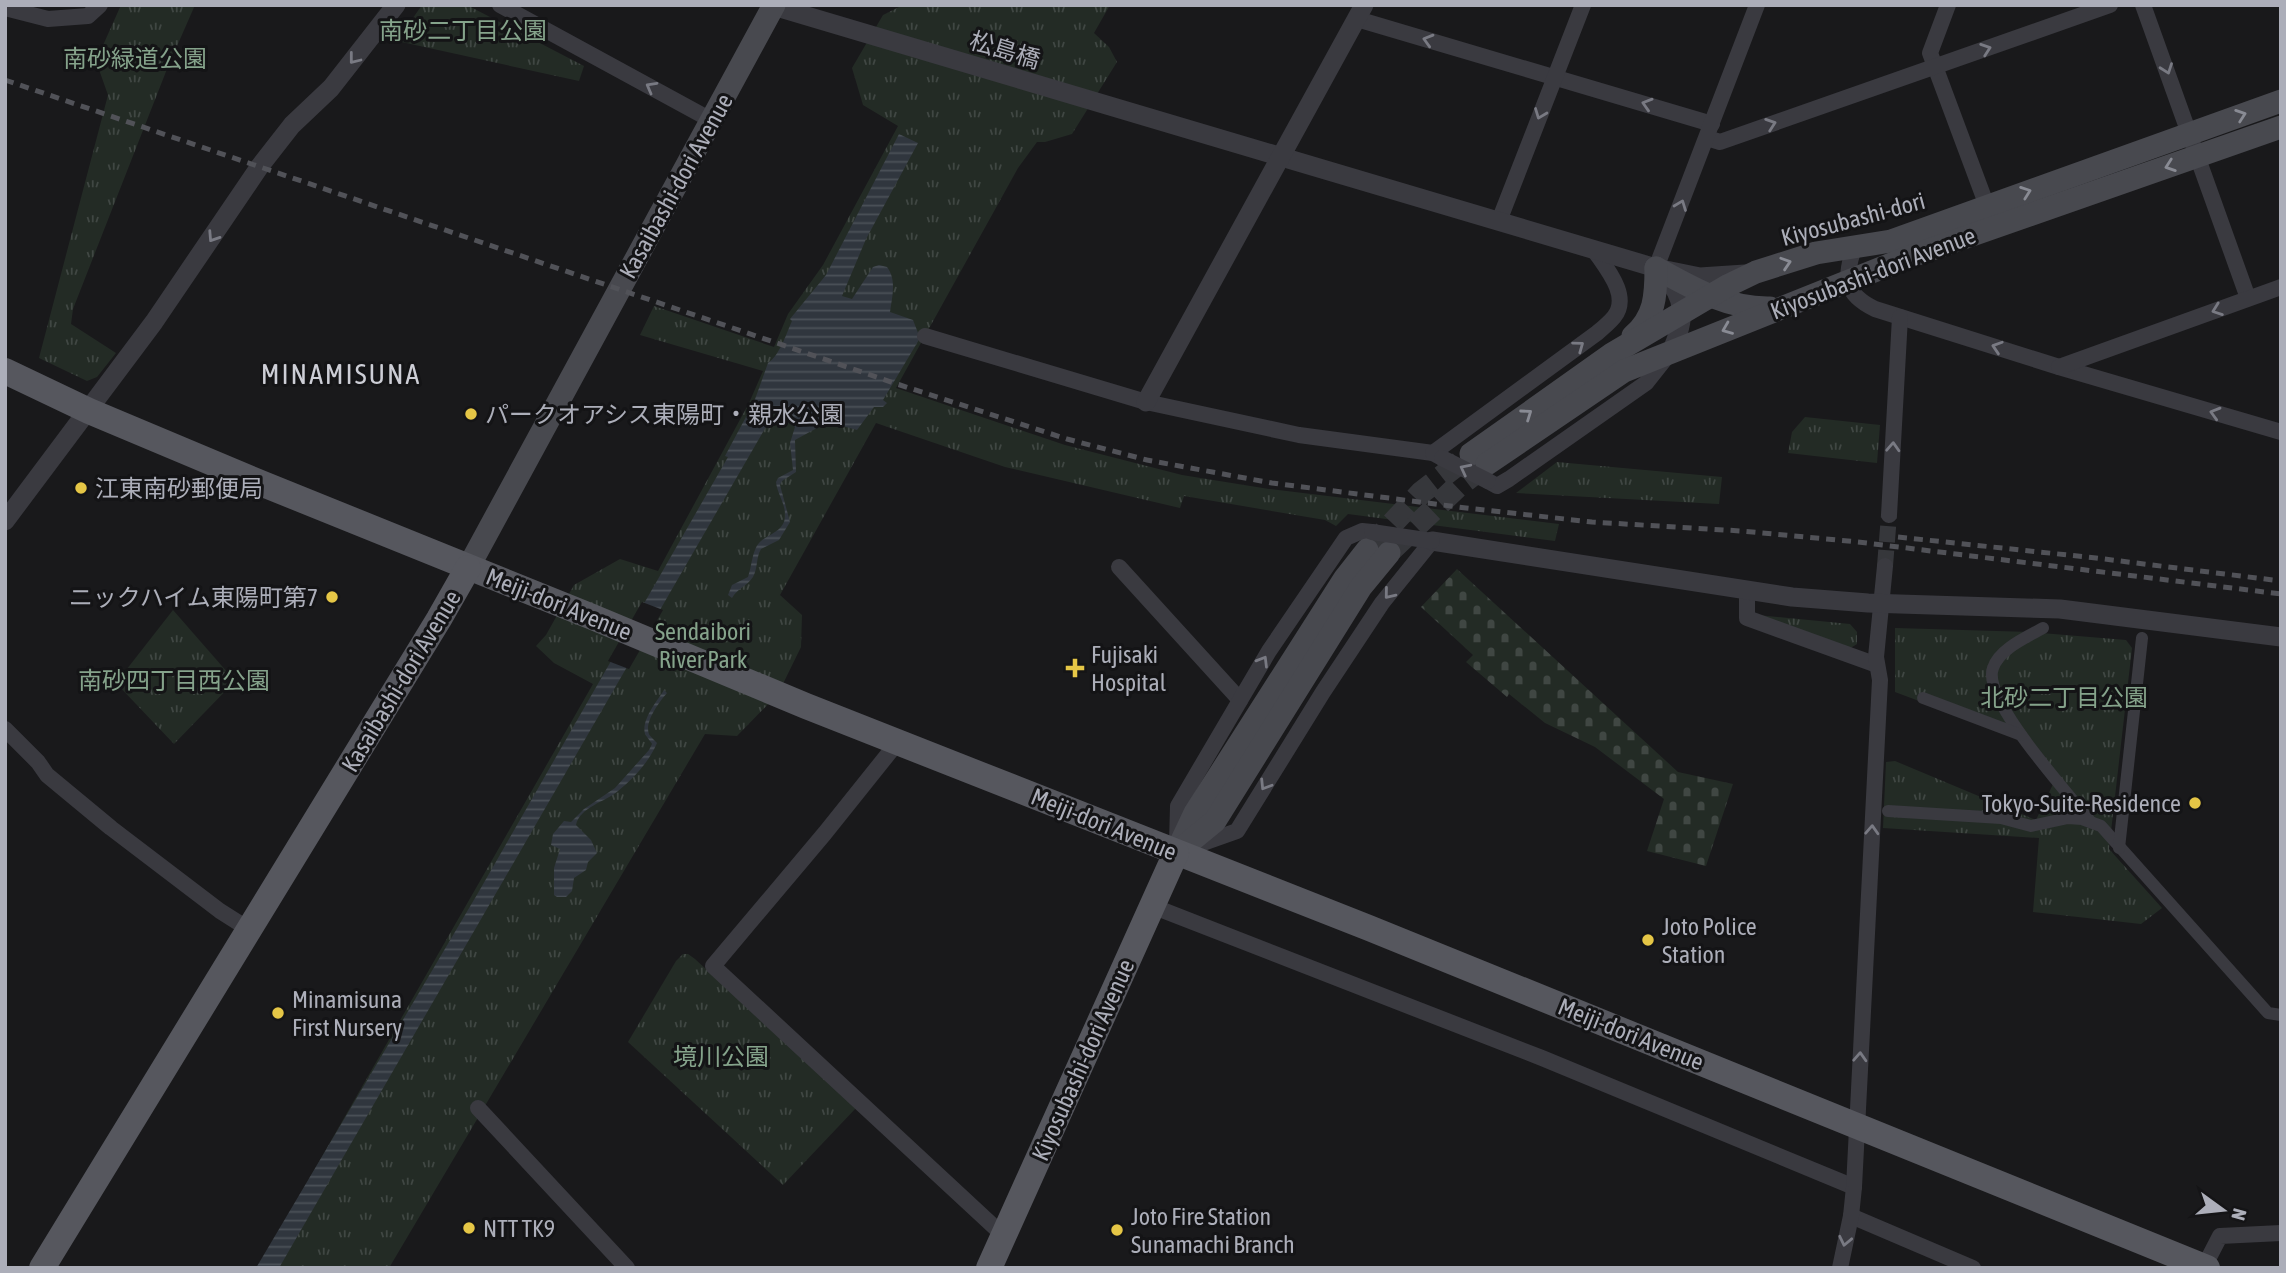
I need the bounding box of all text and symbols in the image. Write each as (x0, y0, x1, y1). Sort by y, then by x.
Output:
park label: 南砂二丁目公園 (379, 17, 547, 44)
street label: 松島橋 (967, 27, 1043, 73)
one-way arrow (1423, 33, 1435, 48)
one-way arrow (1979, 43, 1992, 57)
park label: 南砂緑道公園 (63, 45, 207, 72)
one-way arrow (349, 51, 362, 64)
one-way arrow (2159, 62, 2173, 74)
one-way arrow (646, 82, 658, 96)
street label: Kasaibashi-dori Avenue (614, 89, 738, 283)
one-way arrow (1641, 97, 1653, 112)
one-way arrow (1534, 108, 1548, 120)
one-way arrow (2234, 109, 2246, 123)
one-way arrow (1765, 118, 1777, 132)
one-way arrow (2165, 158, 2177, 172)
one-way arrow (2020, 186, 2032, 200)
street label: Kiyosubashi-dori (1778, 187, 1928, 251)
one-way arrow (1672, 199, 1686, 211)
street label: Kiyosubashi-dori Avenue (1767, 221, 1979, 325)
one-way arrow (209, 229, 222, 242)
one-way arrow (1779, 257, 1791, 271)
one-way arrow (2211, 302, 2223, 316)
one-way arrow (1722, 321, 1734, 335)
one-way arrow (1992, 341, 2004, 356)
one-way arrow (1571, 342, 1584, 355)
district label: MINAMISUNA (261, 358, 421, 390)
place label: パークオアシス東陽町・親水公園 (485, 401, 844, 428)
marker: パークオアシス東陽町・親水公園 (463, 406, 479, 422)
one-way arrow (2210, 406, 2222, 421)
one-way arrow (1519, 410, 1532, 422)
one-way arrow (1885, 441, 1900, 452)
one-way arrow (1460, 464, 1472, 478)
place label: 江東南砂郵便局 (95, 475, 263, 502)
marker: 江東南砂郵便局 (73, 480, 89, 496)
street label: Meiji-dori Avenue (482, 563, 636, 645)
place label: ニックハイム東陽町第7 (69, 584, 318, 611)
street label: Kasaibashi-dori Avenue (336, 585, 466, 777)
one-way arrow (1385, 586, 1397, 599)
marker: ニックハイム東陽町第7 (324, 589, 340, 605)
park label: Sendaibori River Park (655, 618, 751, 673)
place label: Fujisaki Hospital (1091, 641, 1167, 696)
one-way arrow (1255, 656, 1268, 669)
marker: Fujisaki Hospital (1065, 658, 1085, 678)
park label: 南砂四丁目西公園 (78, 667, 270, 694)
park label: 北砂二丁目公園 (1980, 684, 2148, 711)
one-way arrow (1261, 777, 1274, 790)
street label: Meiji-dori Avenue (1027, 783, 1181, 865)
place label: Tokyo-Suite-Residence (1982, 790, 2181, 817)
marker: Tokyo-Suite-Residence (2187, 795, 2203, 811)
one-way arrow (1864, 824, 1879, 835)
place label: Joto Police Station (1662, 913, 1757, 968)
marker: Joto Police Station (1640, 932, 1656, 948)
street label: Kiyosubashi-dori Avenue (1026, 955, 1140, 1165)
place label: Minamisuna First Nursery (292, 986, 402, 1041)
street label: Meiji-dori Avenue (1554, 993, 1708, 1075)
marker: Minamisuna First Nursery (270, 1005, 286, 1021)
park label: 境川公園 (673, 1043, 769, 1070)
one-way arrow (1852, 1051, 1867, 1062)
north arrow (2188, 1175, 2258, 1245)
place label: Joto Fire Station Sunamachi Branch (1131, 1203, 1295, 1258)
text: N (2227, 1206, 2251, 1223)
place label: NTT TK9 (483, 1215, 555, 1242)
marker: NTT TK9 (461, 1220, 477, 1236)
marker: Joto Fire Station Sunamachi Branch (1109, 1222, 1125, 1238)
one-way arrow (1839, 1235, 1854, 1247)

